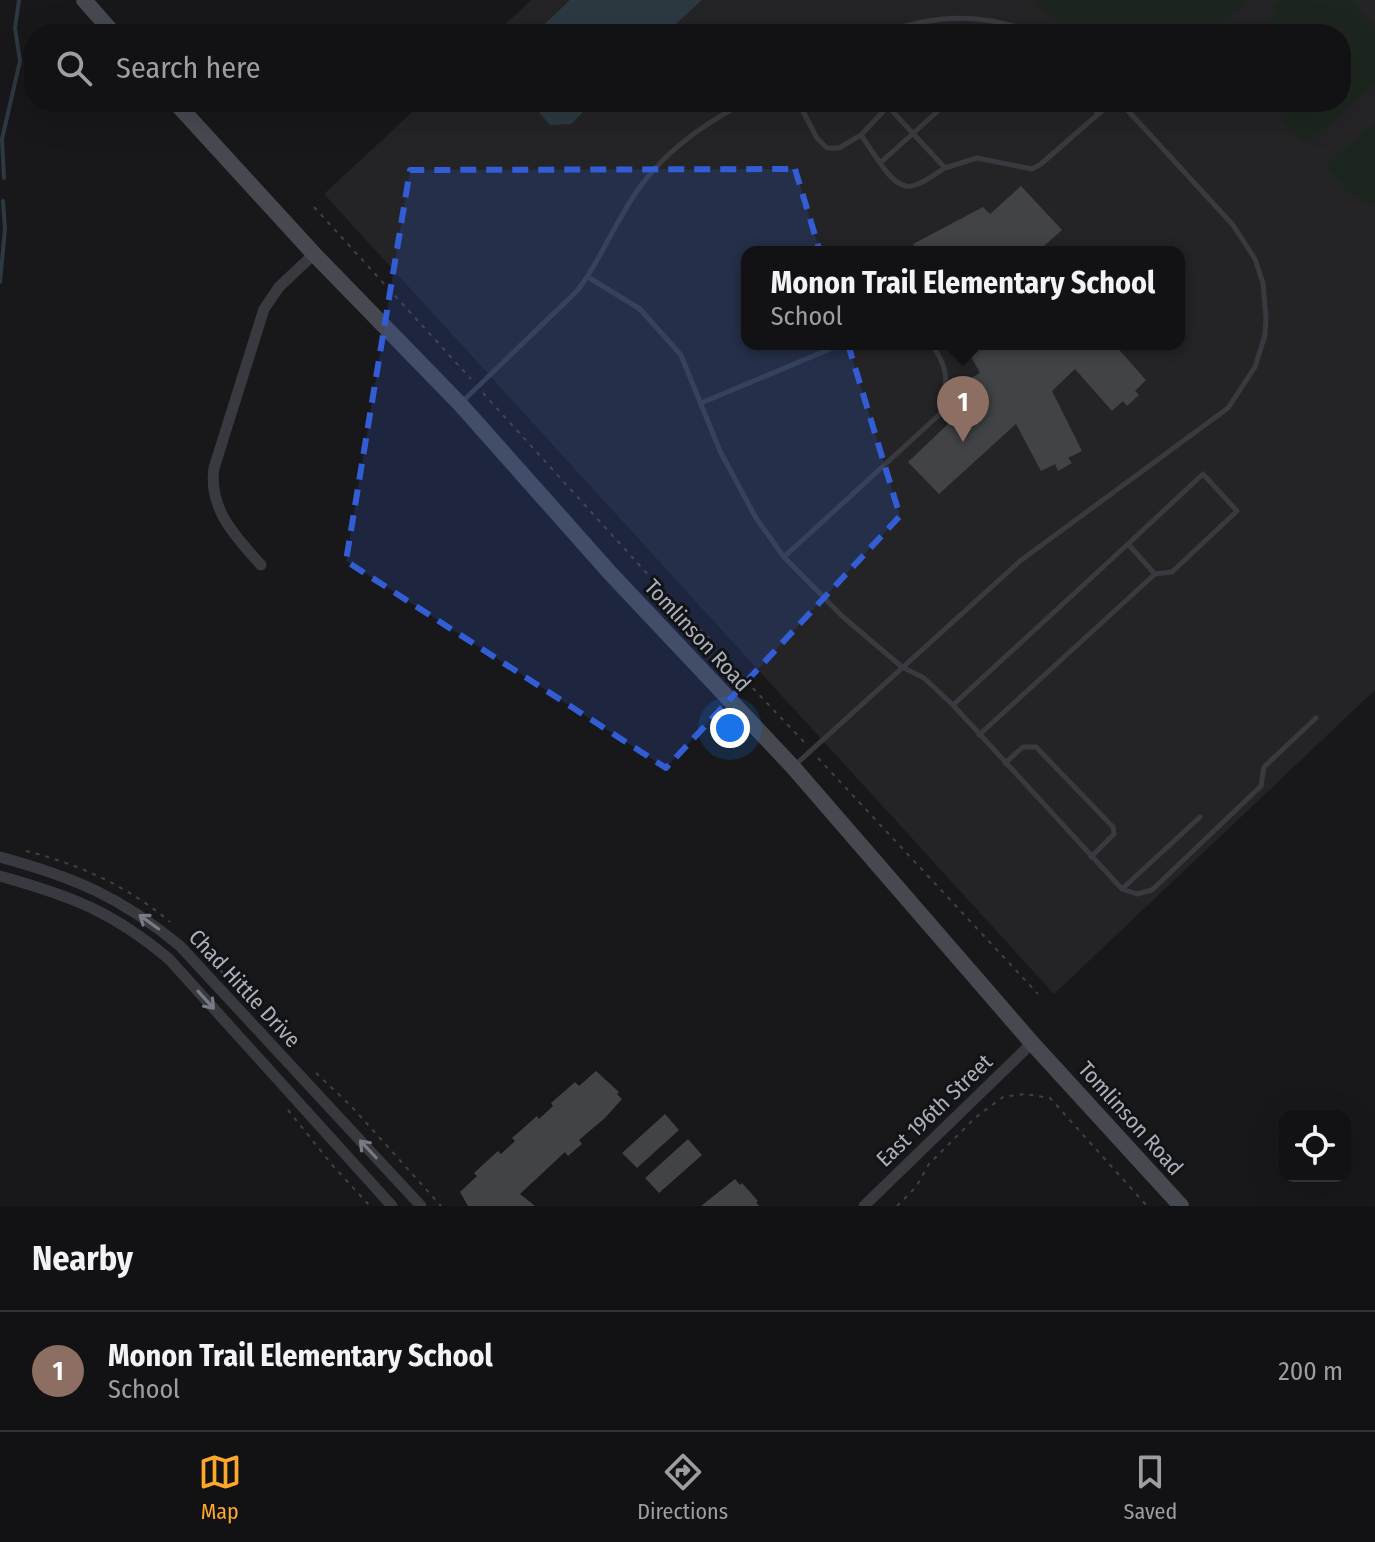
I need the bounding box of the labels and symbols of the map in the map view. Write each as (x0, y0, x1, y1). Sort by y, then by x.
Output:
pin: 1 (937, 376, 989, 442)
street label: Tomlinson Road (639, 574, 757, 697)
your location (710, 708, 750, 748)
one-way arrow (138, 913, 160, 930)
street label: Chad Hittle Drive (183, 924, 306, 1053)
one-way arrow (197, 990, 215, 1010)
street label: East 196th Street (871, 1048, 998, 1172)
street label: Tomlinson Road (1073, 1056, 1189, 1181)
one-way arrow (359, 1139, 377, 1159)

